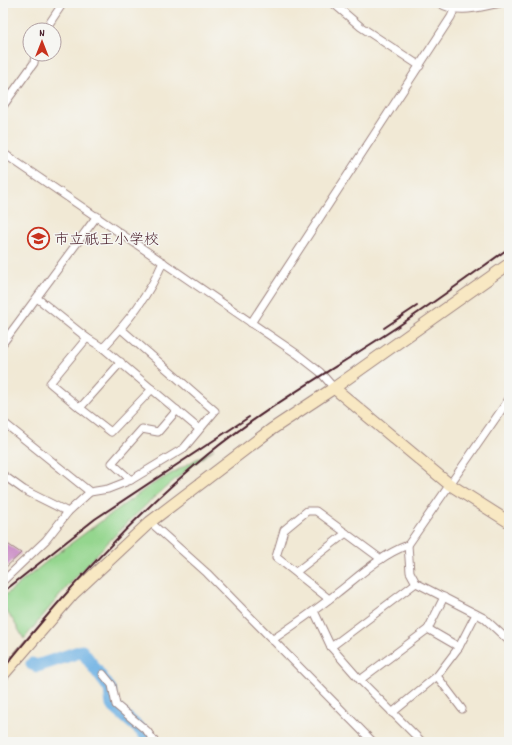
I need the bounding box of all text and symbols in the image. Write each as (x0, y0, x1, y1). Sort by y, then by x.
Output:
north arrow (22, 22, 62, 62)
text: N (39, 26, 45, 42)
school or university icon: 市立祇王小学校 (26, 226, 52, 252)
place label: 市立祇王小学校 (54, 230, 159, 252)

